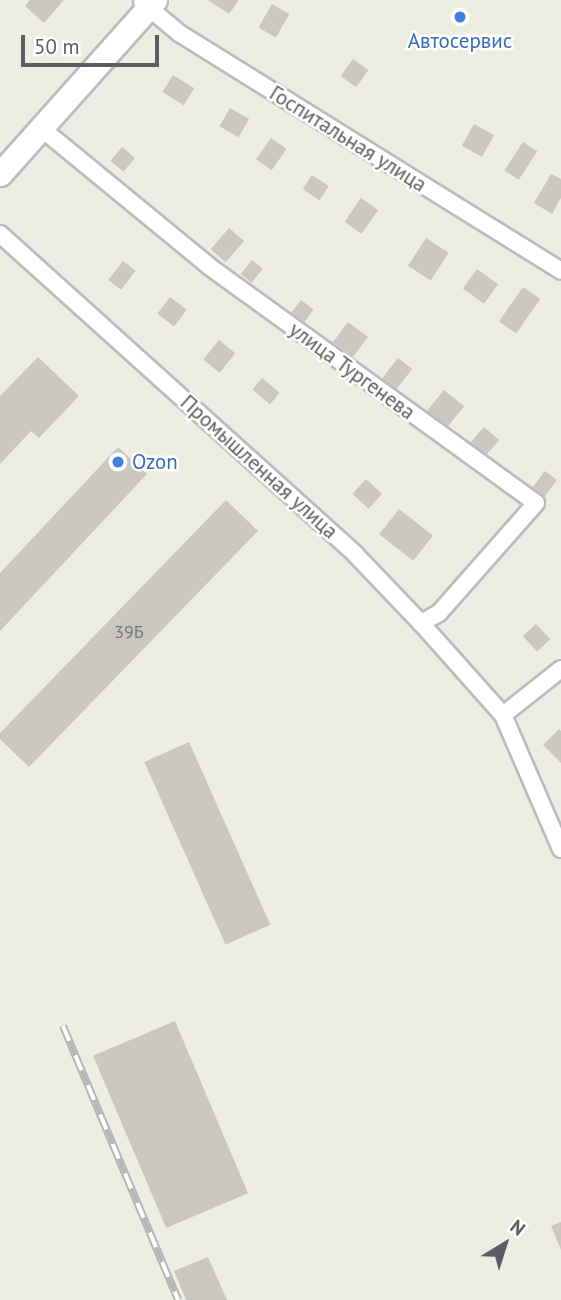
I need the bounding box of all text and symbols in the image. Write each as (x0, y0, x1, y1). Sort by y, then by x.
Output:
marker: Автосервис (452, 9, 468, 25)
scale bar (24, 21, 163, 65)
place label: Автосервис (408, 28, 512, 54)
text: 50 m (34, 33, 80, 60)
street label: Госпитальная улица (265, 81, 431, 197)
street label: улица Тургенева (284, 317, 420, 425)
street label: Промышленная улица (175, 390, 343, 544)
place label: Ozon (132, 449, 178, 475)
marker: Ozon (110, 454, 126, 470)
house number: 39Б (114, 621, 144, 643)
north arrow (470, 1209, 540, 1279)
text: N (506, 1214, 530, 1241)

